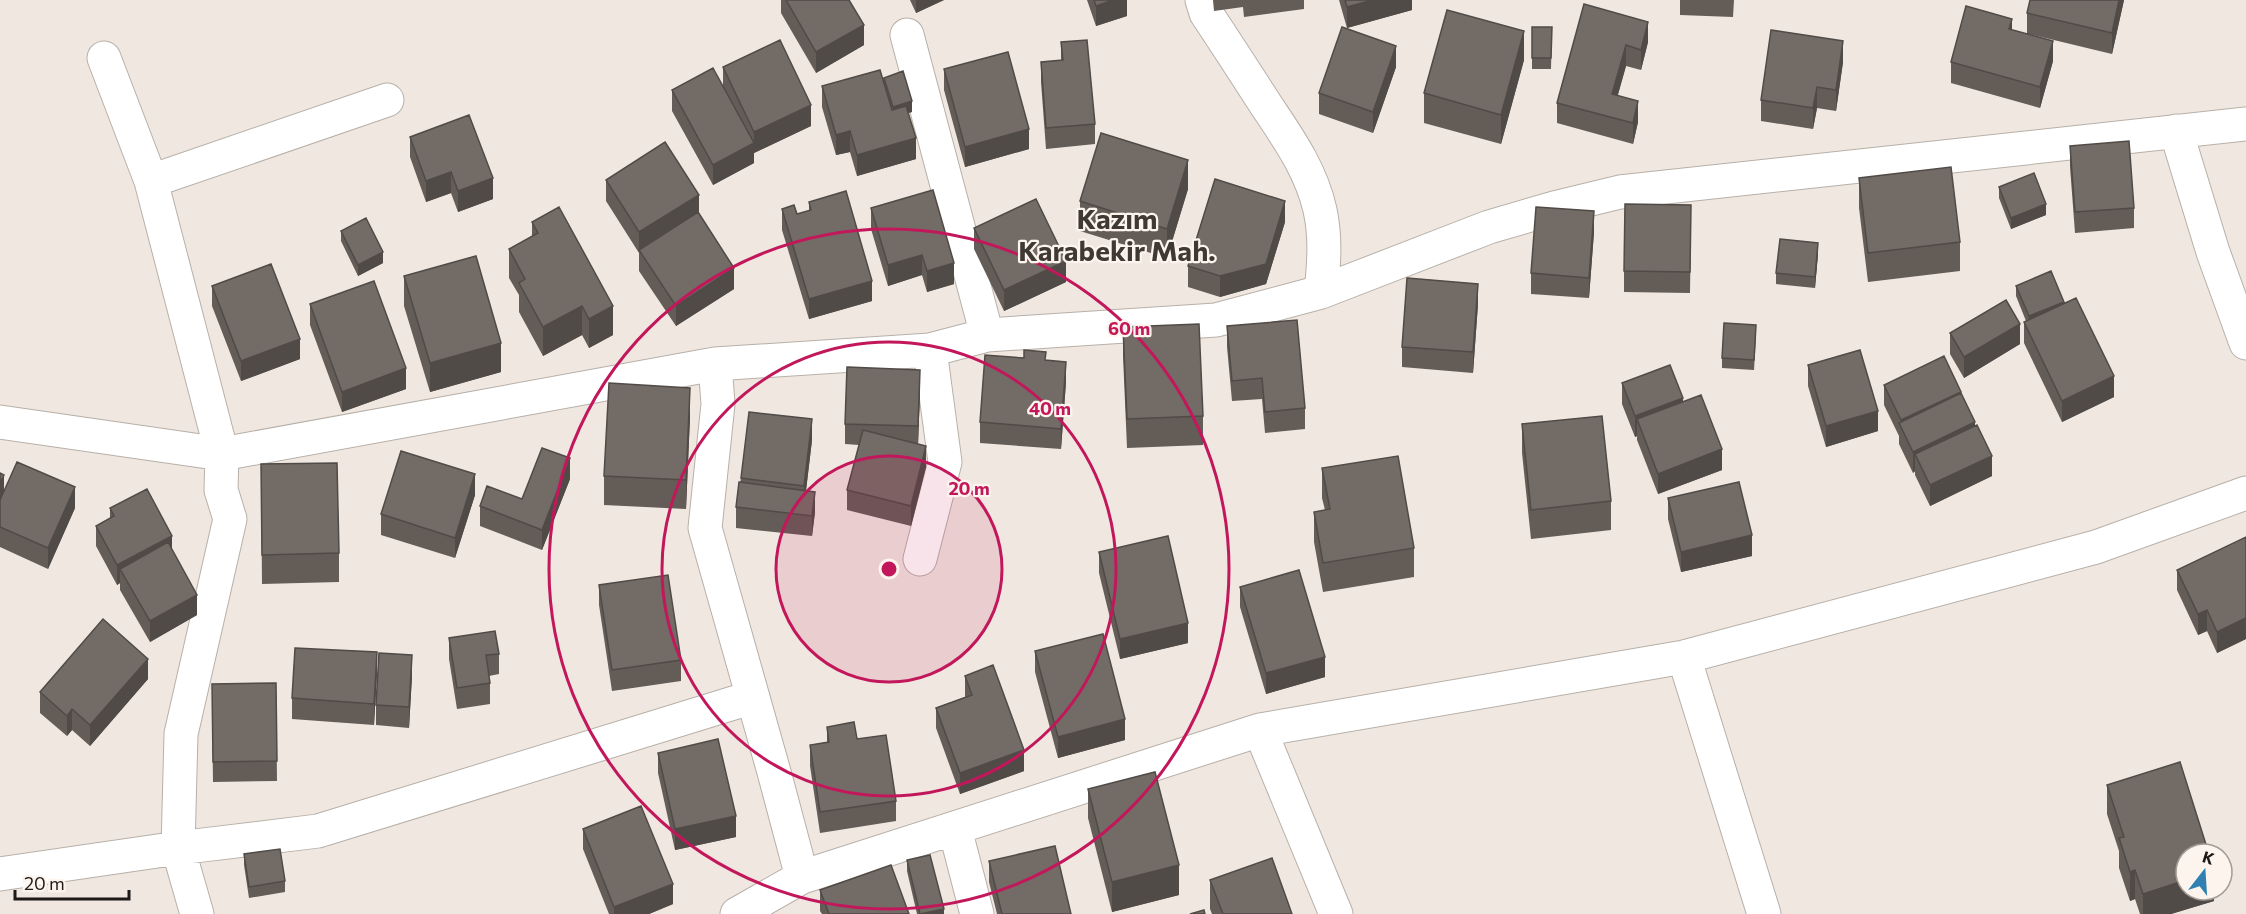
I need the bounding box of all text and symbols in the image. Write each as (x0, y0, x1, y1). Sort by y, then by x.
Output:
district label: Kazım Karabekir Mah. (1018, 201, 1216, 267)
text: 60 m (1108, 317, 1150, 339)
text: 40 m (1029, 397, 1071, 419)
text: 20 m (948, 477, 990, 499)
centre of rings (879, 559, 899, 579)
north arrow (2174, 842, 2234, 902)
text: K (2200, 846, 2217, 868)
scale bar (15, 863, 129, 901)
text: 20 m (24, 872, 65, 894)

